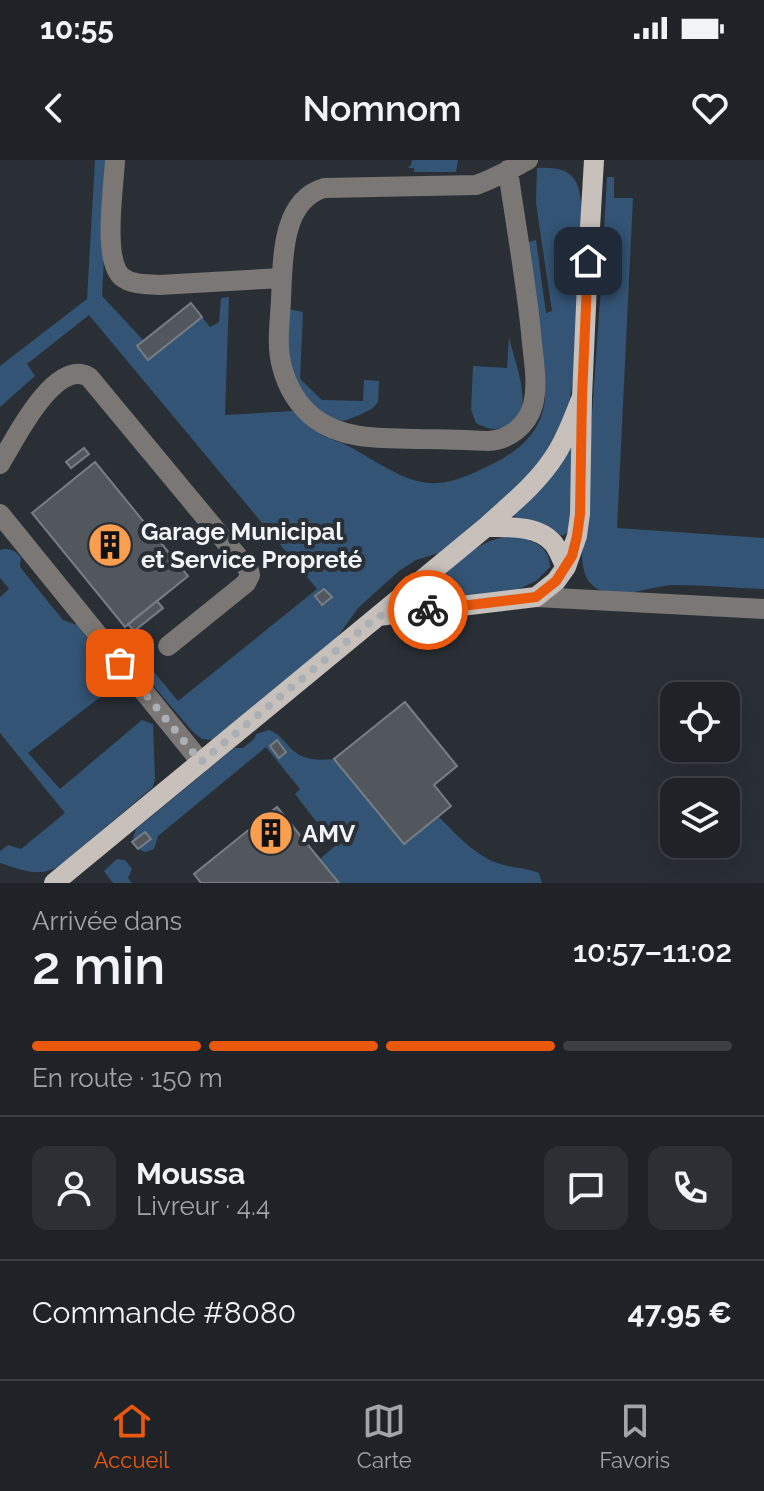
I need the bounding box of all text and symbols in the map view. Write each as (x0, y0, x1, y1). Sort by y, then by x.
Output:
text: 10:55 (40, 11, 114, 46)
icon: back (32, 86, 76, 130)
icon: heart (688, 86, 732, 130)
text: Nomnom (303, 87, 461, 129)
pin (554, 227, 622, 295)
icon: home (566, 239, 610, 283)
place label: Garage Municipal et Service Propreté (141, 517, 362, 574)
building icon: Garage Municipal et Service Propreté (86, 521, 134, 569)
courier (388, 570, 468, 650)
icon: bike (406, 588, 450, 632)
pin (86, 629, 154, 697)
icon: bag (98, 641, 142, 685)
map controls (660, 682, 740, 858)
button: locate (660, 682, 740, 762)
button: layers (660, 778, 740, 858)
building icon: AMV (247, 809, 295, 857)
place label: AMV (302, 819, 356, 848)
text: Arrivée dans (32, 906, 182, 936)
text: 10:57–11:02 (573, 934, 732, 969)
text: 2 min (32, 935, 165, 996)
text: En route · 150 m (32, 1063, 223, 1093)
button: person (32, 1146, 116, 1230)
button: chat (544, 1146, 628, 1230)
button: phone (648, 1146, 732, 1230)
text: Moussa (136, 1156, 245, 1191)
text: Livreur · 4.4 (136, 1191, 270, 1221)
text: Commande #8080 (32, 1295, 296, 1330)
text: 47.95 € (628, 1295, 732, 1330)
tab: Accueil (94, 1399, 169, 1473)
tab: Carte (357, 1399, 412, 1473)
tab: Favoris (599, 1399, 670, 1473)

